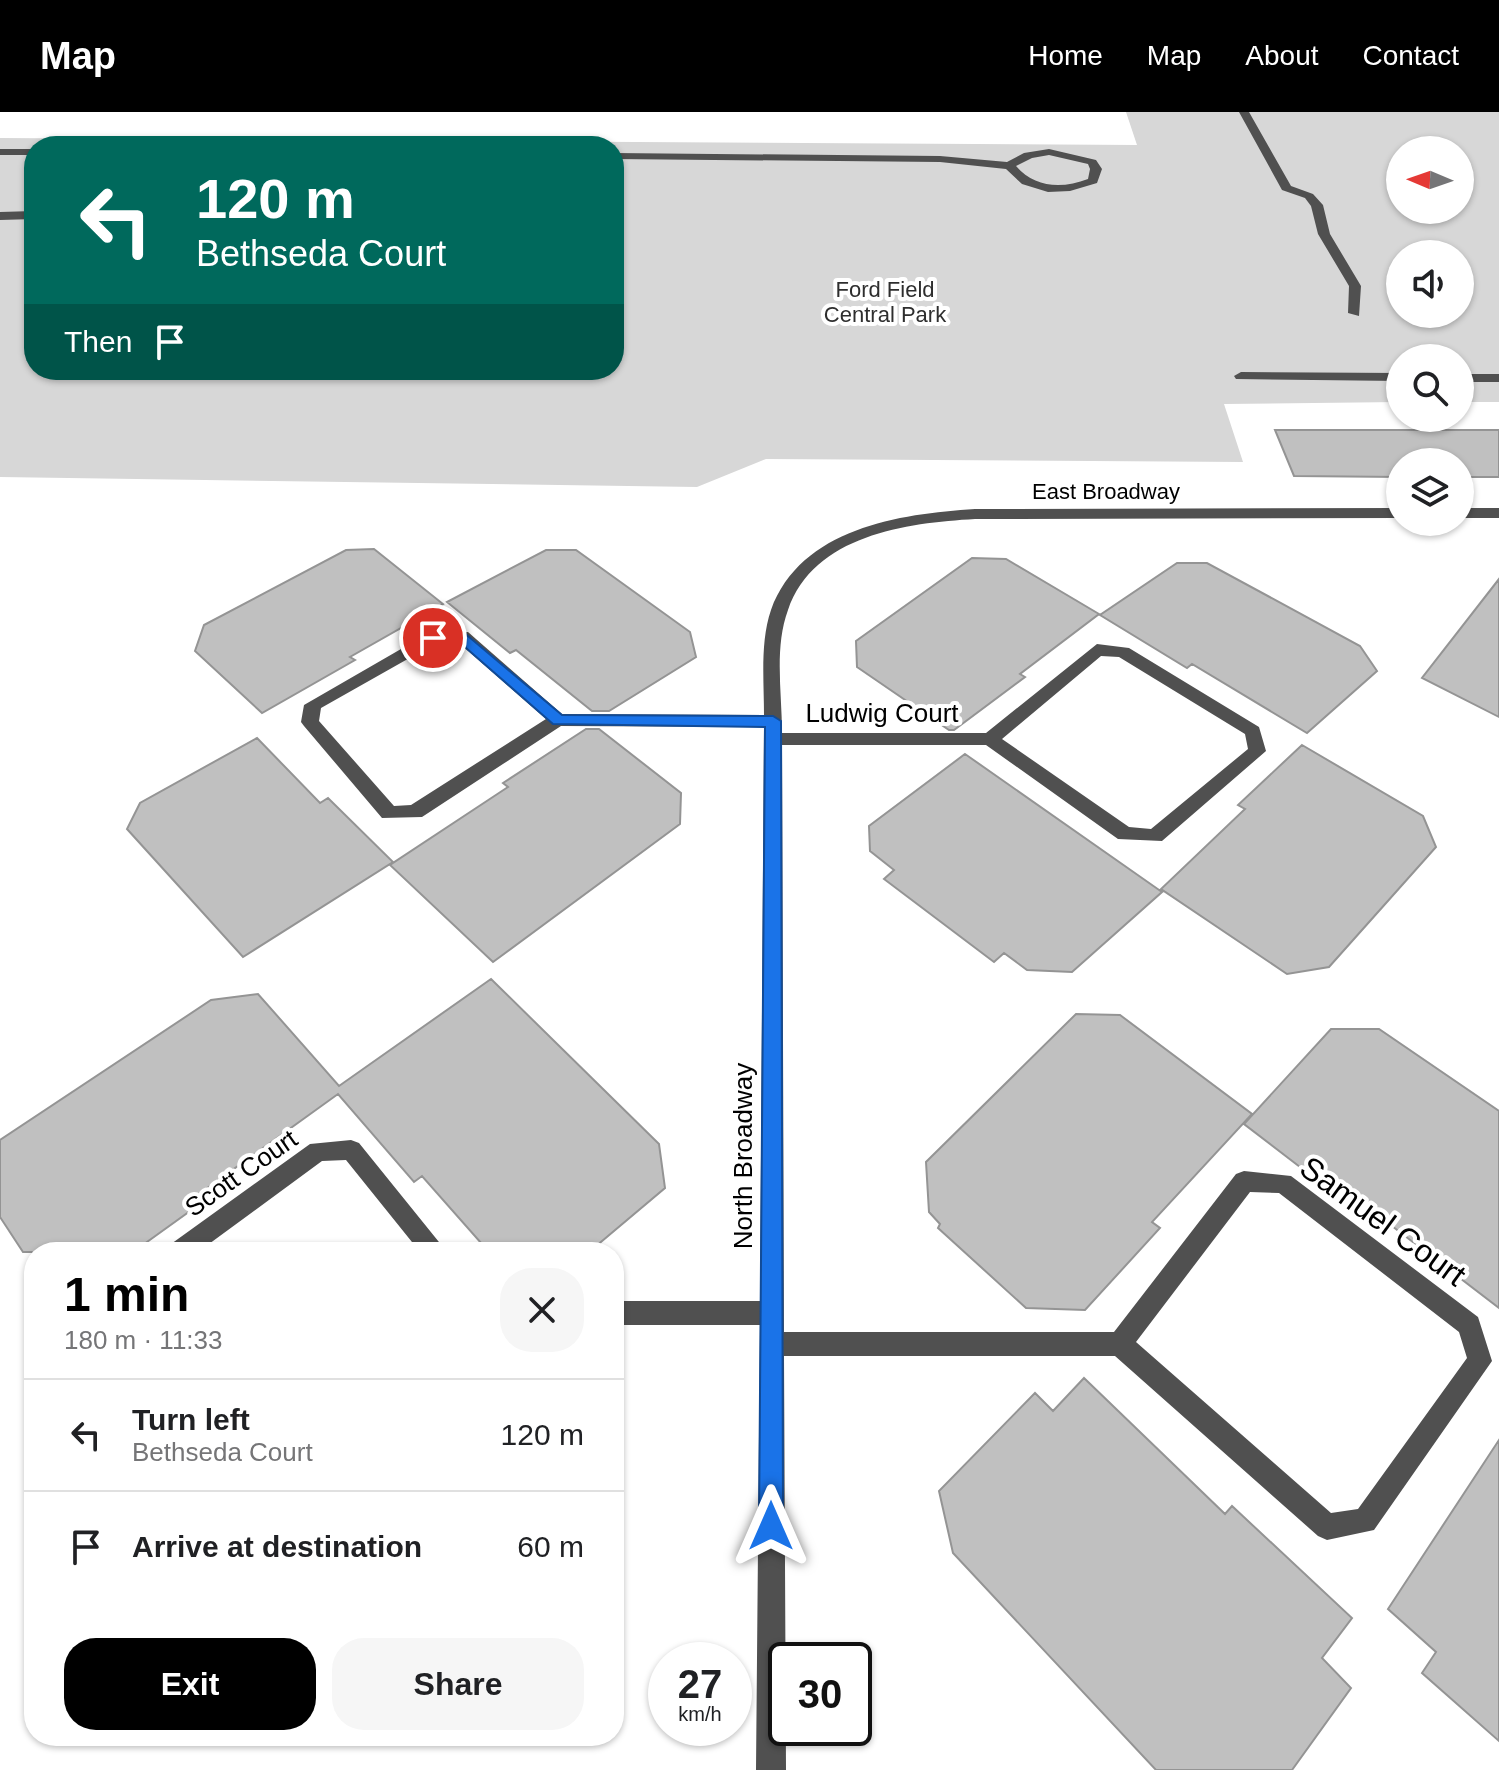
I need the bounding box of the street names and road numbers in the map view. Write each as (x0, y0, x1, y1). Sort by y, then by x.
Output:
street label: East Broadway (1032, 479, 1180, 504)
street label: Ludwig Court (805, 698, 959, 728)
street label: North Broadway (728, 1063, 758, 1249)
street label: Scott Court (179, 1123, 304, 1223)
street label: Samuel Court (1293, 1149, 1473, 1293)

